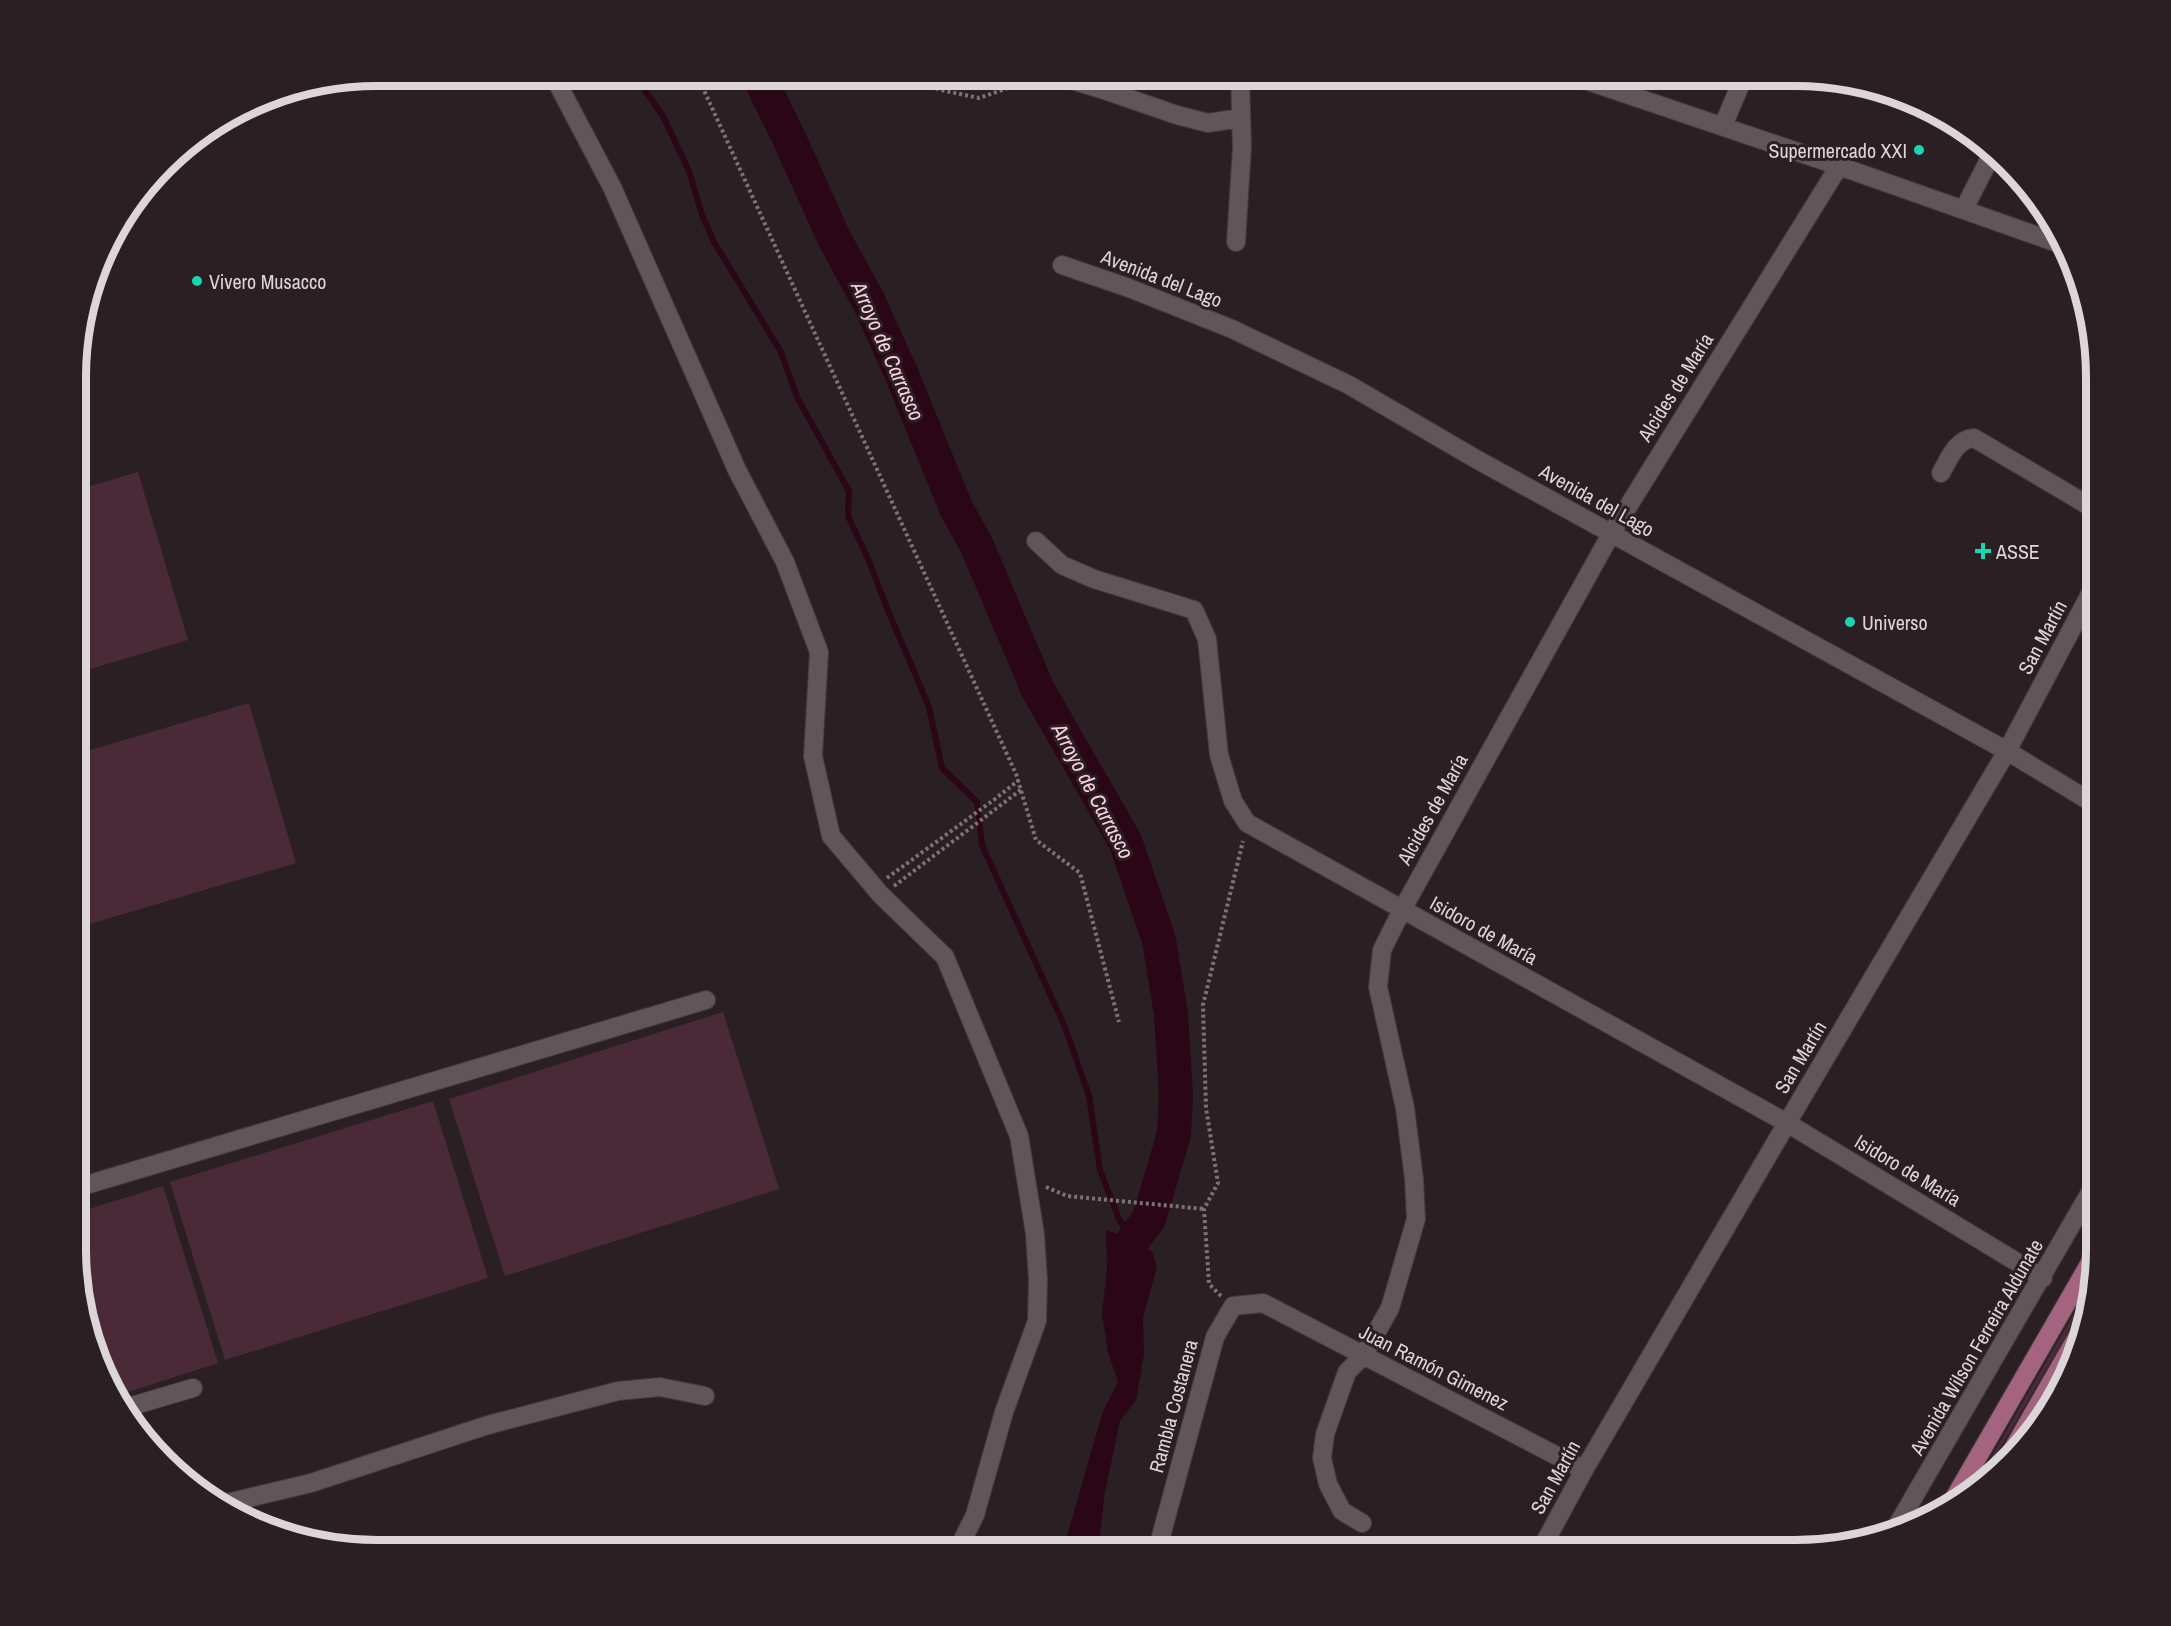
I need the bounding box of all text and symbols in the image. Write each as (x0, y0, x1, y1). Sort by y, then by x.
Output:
place label: Supermercado XXI (1768, 137, 1907, 164)
marker: Supermercado XXI (1912, 143, 1926, 157)
street label: Avenida del Lago (1097, 242, 1226, 313)
place label: Vivero Musacco (209, 268, 326, 295)
marker: Vivero Musacco (190, 274, 204, 288)
water label: Arroyo de Carrasco (844, 276, 932, 425)
street label: Alcides de María (1630, 328, 1719, 447)
street label: Avenida del Lago (1534, 457, 1659, 543)
place label: ASSE (1995, 538, 2040, 565)
marker: ASSE (1974, 542, 1992, 560)
street label: San Martín (2011, 595, 2073, 679)
place label: Universo (1862, 609, 1928, 636)
marker: Universo (1843, 615, 1857, 629)
water label: Arroyo de Carrasco (1045, 717, 1141, 864)
street label: Alcides de María (1390, 749, 1474, 870)
street label: Isidoro de María (1425, 889, 1543, 971)
street label: San Martín (1768, 1016, 1832, 1098)
street label: Isidoro de María (1850, 1128, 1966, 1212)
street label: Avenida Wilson Ferreira Aldunate (1903, 1234, 2049, 1461)
street label: Juan Ramón Gimenez (1355, 1318, 1513, 1416)
street label: Rambla Costanera (1142, 1336, 1204, 1476)
street label: San Martín (1524, 1435, 1586, 1519)

